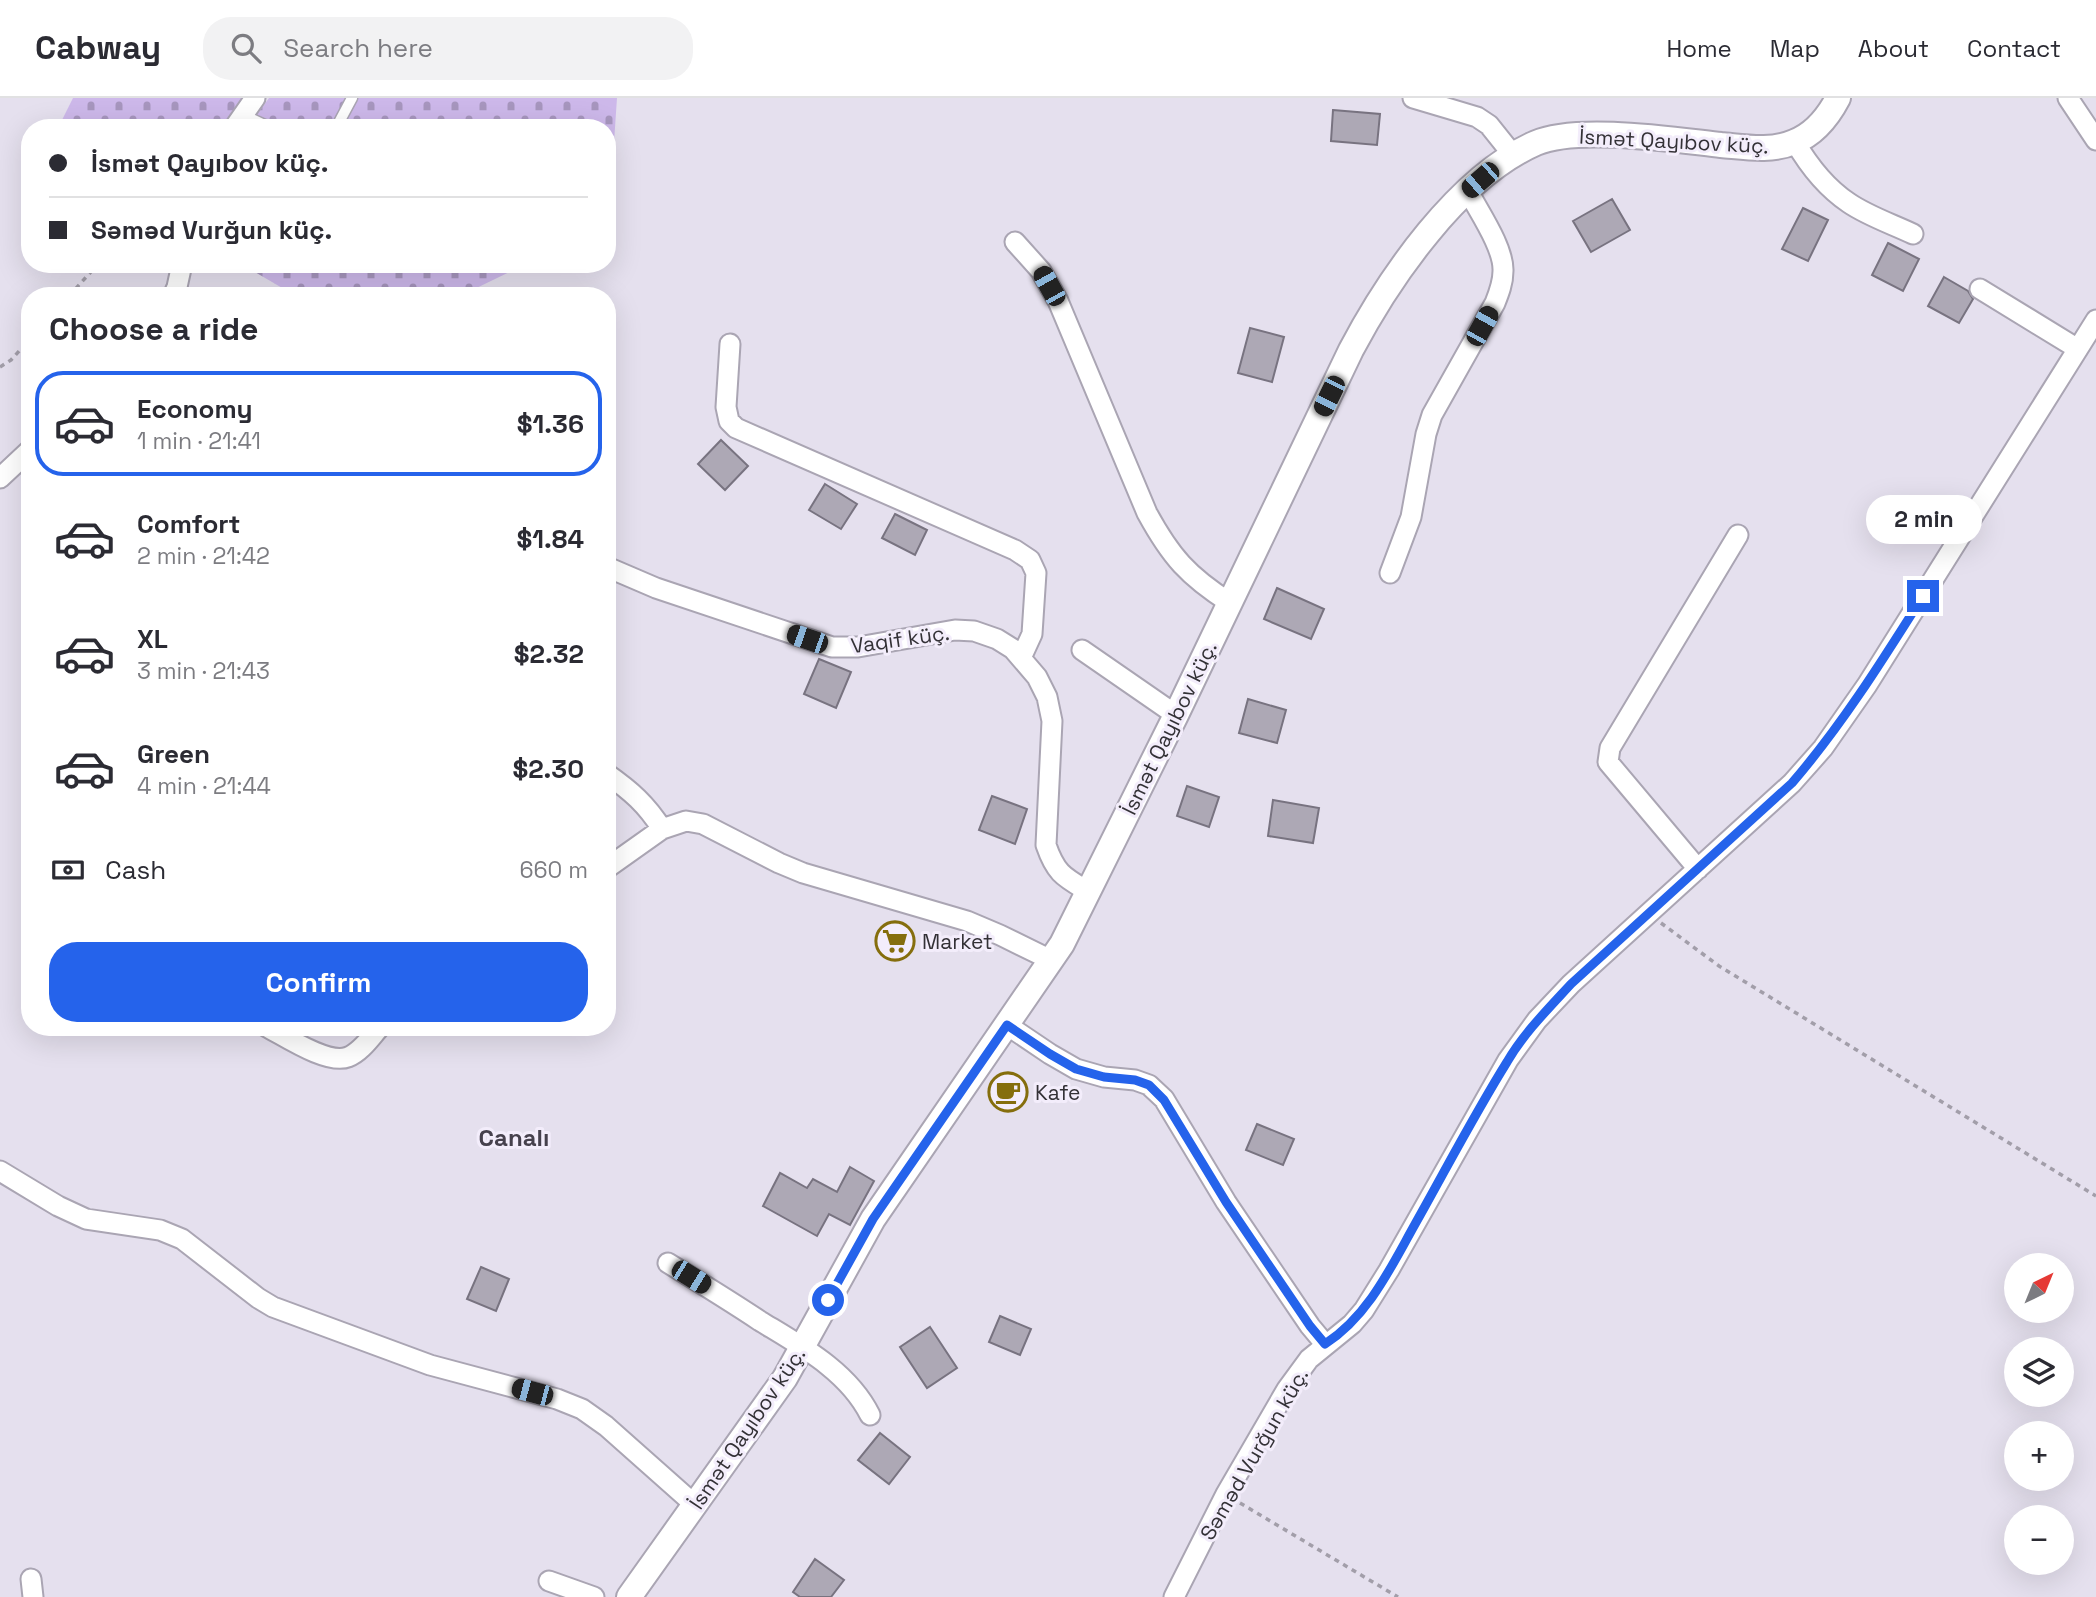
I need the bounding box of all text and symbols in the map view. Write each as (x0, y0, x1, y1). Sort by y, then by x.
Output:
search box (203, 17, 693, 80)
text: Cabway (35, 27, 161, 69)
icon: search (227, 29, 265, 67)
text: Search here (283, 31, 433, 65)
text: Home (1666, 33, 1732, 64)
text: Map (1770, 33, 1820, 64)
text: About (1858, 33, 1929, 64)
text: Contact (1967, 33, 2061, 64)
street label: İsmət Qayıbov küç. (1579, 123, 1769, 159)
text: İsmət Qayıbov küç. (91, 146, 328, 180)
car (1458, 158, 1503, 202)
text: Səməd Vurğun küç. (91, 213, 332, 247)
car (1030, 263, 1069, 309)
car (1463, 303, 1502, 349)
text: Choose a ride (49, 309, 259, 349)
car (1311, 373, 1348, 419)
icon: car (53, 392, 116, 455)
text: Economy (137, 392, 253, 426)
text: $1.36 (517, 407, 584, 441)
text: 1 min · 21:41 (137, 426, 261, 456)
callout: 2 min (1865, 494, 1981, 544)
text: 2 min (1894, 504, 1954, 534)
icon: car (53, 507, 116, 570)
text: Comfort (137, 507, 240, 541)
text: $1.84 (517, 522, 584, 556)
text: 2 min · 21:42 (137, 541, 270, 571)
route end (1907, 580, 1939, 612)
street label: Vaqif küç. (849, 619, 951, 659)
icon: car (53, 622, 116, 685)
text: XL (137, 622, 168, 656)
car (784, 622, 831, 656)
text: $2.32 (514, 637, 584, 671)
street label: İsmət Qayıbov küç. (1115, 637, 1223, 819)
text: 3 min · 21:43 (137, 656, 270, 686)
icon: car (53, 737, 116, 800)
text: Green (137, 737, 210, 771)
text: $2.30 (512, 752, 584, 786)
text: 4 min · 21:44 (137, 771, 271, 801)
icon: cash (49, 851, 87, 889)
text: Cash (105, 853, 166, 887)
text: 660 m (519, 855, 588, 885)
supermarket icon: Market (874, 920, 916, 962)
place label: Market (922, 928, 993, 955)
button: Confirm (49, 942, 588, 1022)
cafe icon: Kafe (987, 1071, 1029, 1113)
place label: Kafe (1035, 1079, 1080, 1106)
district label: Canalı (479, 1122, 549, 1153)
north arrow (2004, 1253, 2074, 1323)
map controls (2004, 1253, 2074, 1575)
car (668, 1257, 715, 1297)
route start (812, 1284, 844, 1316)
button: layers (2004, 1337, 2074, 1407)
street label: İsmət Qayıbov küç. (683, 1342, 811, 1514)
street label: Səməd Vurğun küç. (1194, 1363, 1314, 1545)
car (509, 1376, 556, 1408)
button: + (2004, 1421, 2074, 1491)
button: − (2004, 1505, 2074, 1575)

